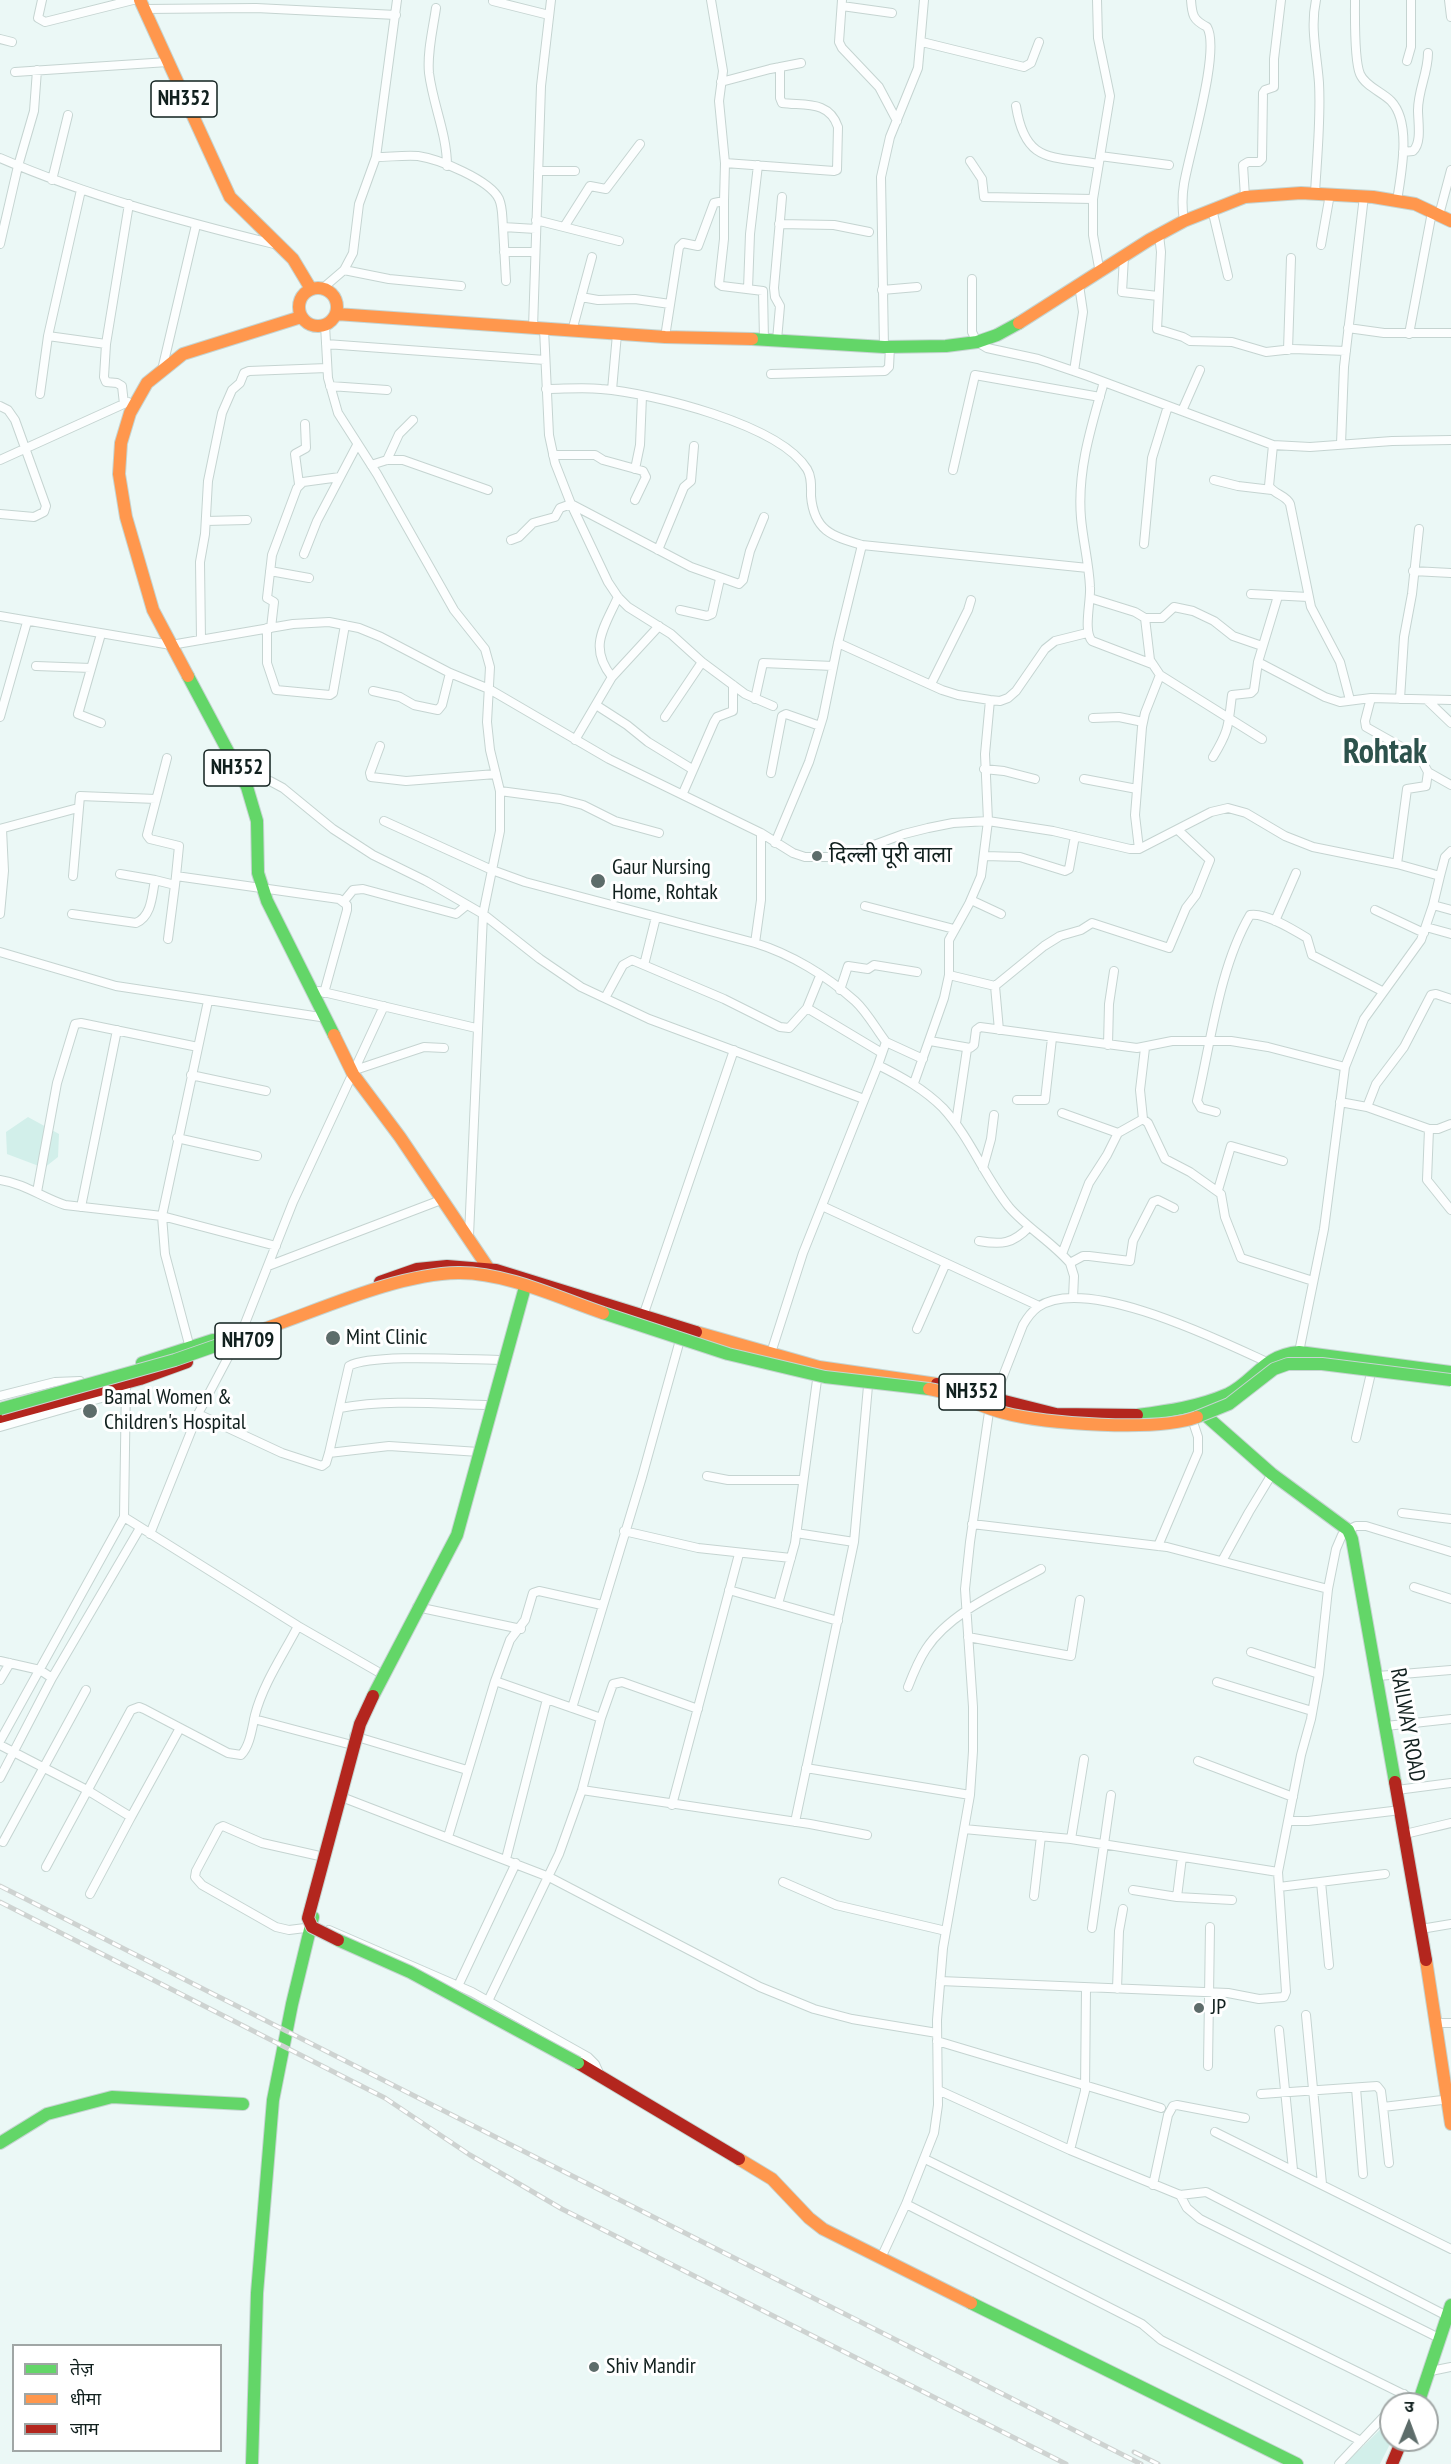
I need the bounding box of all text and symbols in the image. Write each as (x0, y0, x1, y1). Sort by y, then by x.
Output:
road number: NH352 (151, 81, 217, 117)
district label: Rohtak (1343, 733, 1427, 773)
road number: NH352 (204, 750, 270, 786)
place label: दिल्ली पूरी वाला (829, 843, 952, 869)
marker: दिल्ली पूरी वाला (810, 849, 824, 863)
place label: Gaur Nursing Home, Rohtak (612, 855, 718, 906)
marker: Gaur Nursing Home, Rohtak (589, 872, 607, 890)
road number: NH709 (215, 1323, 281, 1359)
place label: Mint Clinic (346, 1325, 427, 1351)
marker: Mint Clinic (324, 1329, 342, 1347)
road number: NH352 (939, 1374, 1005, 1410)
place label: Bamal Women & Children's Hospital (104, 1385, 246, 1436)
marker: Bamal Women & Children's Hospital (81, 1402, 99, 1420)
street label: RAILWAY ROAD (1384, 1666, 1430, 1784)
place label: JP (1211, 1995, 1226, 2021)
marker: JP (1192, 2001, 1206, 2015)
legend (12, 2344, 222, 2452)
place label: Shiv Mandir (606, 2354, 696, 2380)
text: तेज़ (70, 2357, 94, 2380)
marker: Shiv Mandir (587, 2360, 601, 2374)
text: धीमा (70, 2387, 101, 2410)
north arrow (1379, 2392, 1439, 2452)
text: उ (1404, 2396, 1414, 2416)
text: जाम (70, 2417, 99, 2440)

